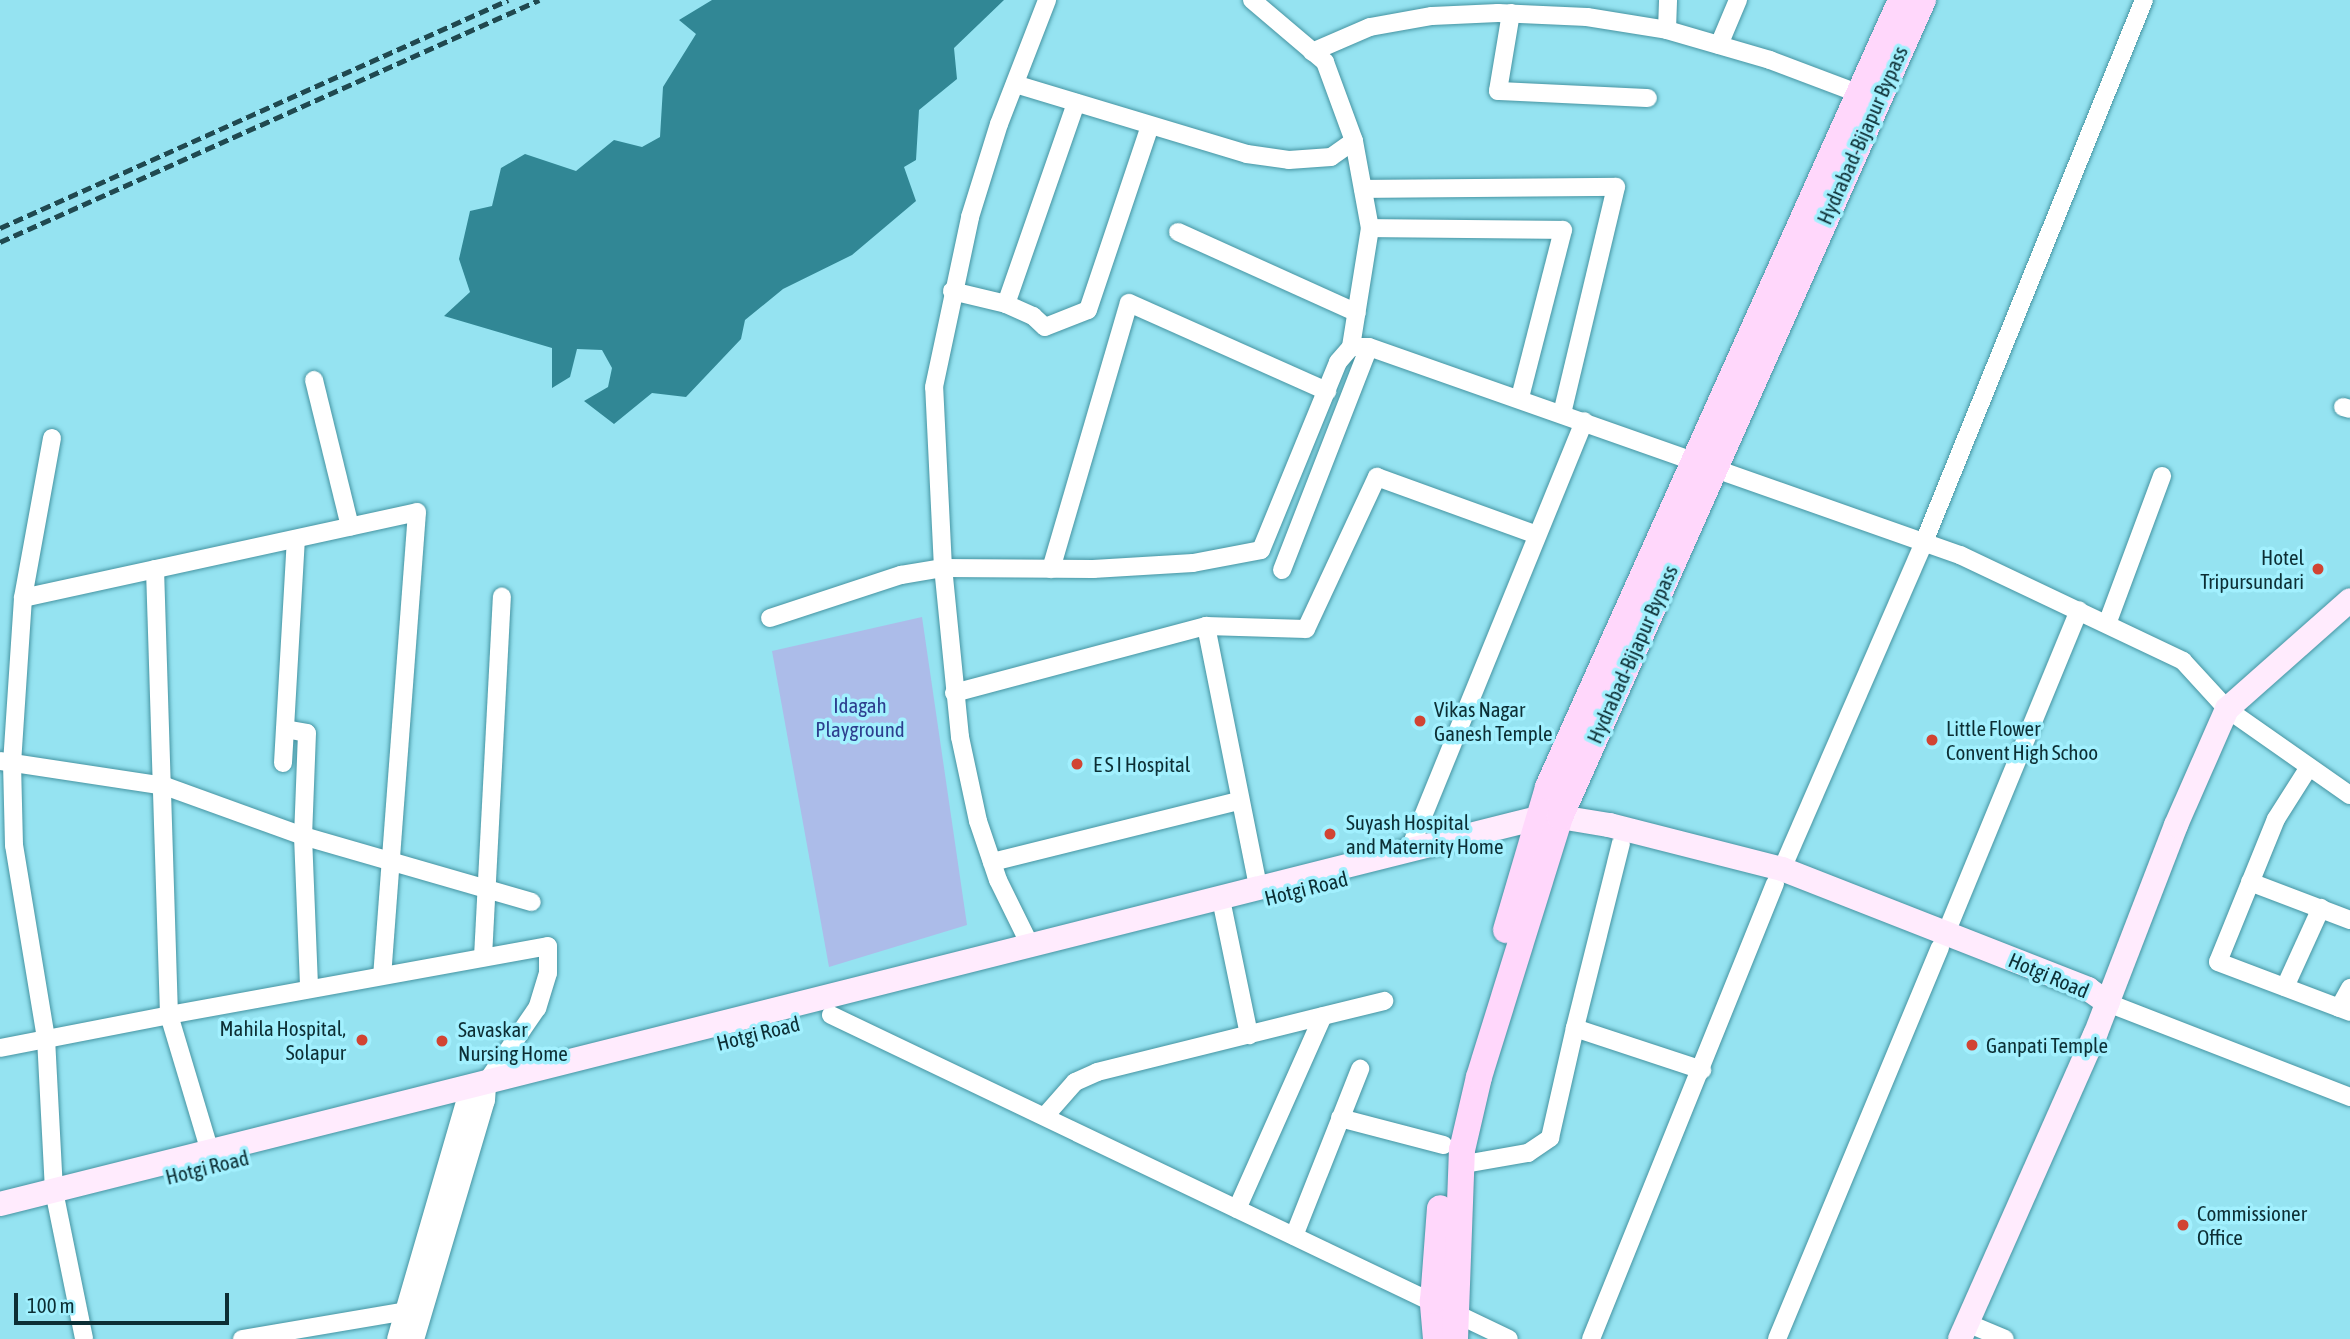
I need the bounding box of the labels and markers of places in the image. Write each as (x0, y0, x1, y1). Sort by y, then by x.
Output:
place label: Hotel Tripursundari (2200, 544, 2304, 594)
marker: Hotel Tripursundari (2310, 561, 2326, 577)
place label: Vikas Nagar Ganesh Temple (1434, 696, 1553, 746)
marker: Vikas Nagar Ganesh Temple (1412, 713, 1428, 729)
place label: Little Flower Convent High Schoo (1946, 715, 2098, 765)
marker: Little Flower Convent High Schoo (1924, 732, 1940, 748)
place label: E S I Hospital (1093, 751, 1190, 777)
marker: E S I Hospital (1067, 754, 1087, 774)
place label: Suyash Hospital and Maternity Home (1346, 809, 1503, 859)
marker: Suyash Hospital and Maternity Home (1320, 824, 1340, 844)
place label: Mahila Hospital, Solapur (220, 1015, 346, 1065)
place label: Savaskar Nursing Home (458, 1016, 568, 1066)
marker: Mahila Hospital, Solapur (352, 1030, 372, 1050)
marker: Savaskar Nursing Home (432, 1031, 452, 1051)
place label: Ganpati Temple (1986, 1032, 2108, 1058)
marker: Ganpati Temple (1964, 1037, 1980, 1053)
place label: Commissioner Office (2197, 1200, 2307, 1250)
marker: Commissioner Office (2175, 1217, 2191, 1233)

